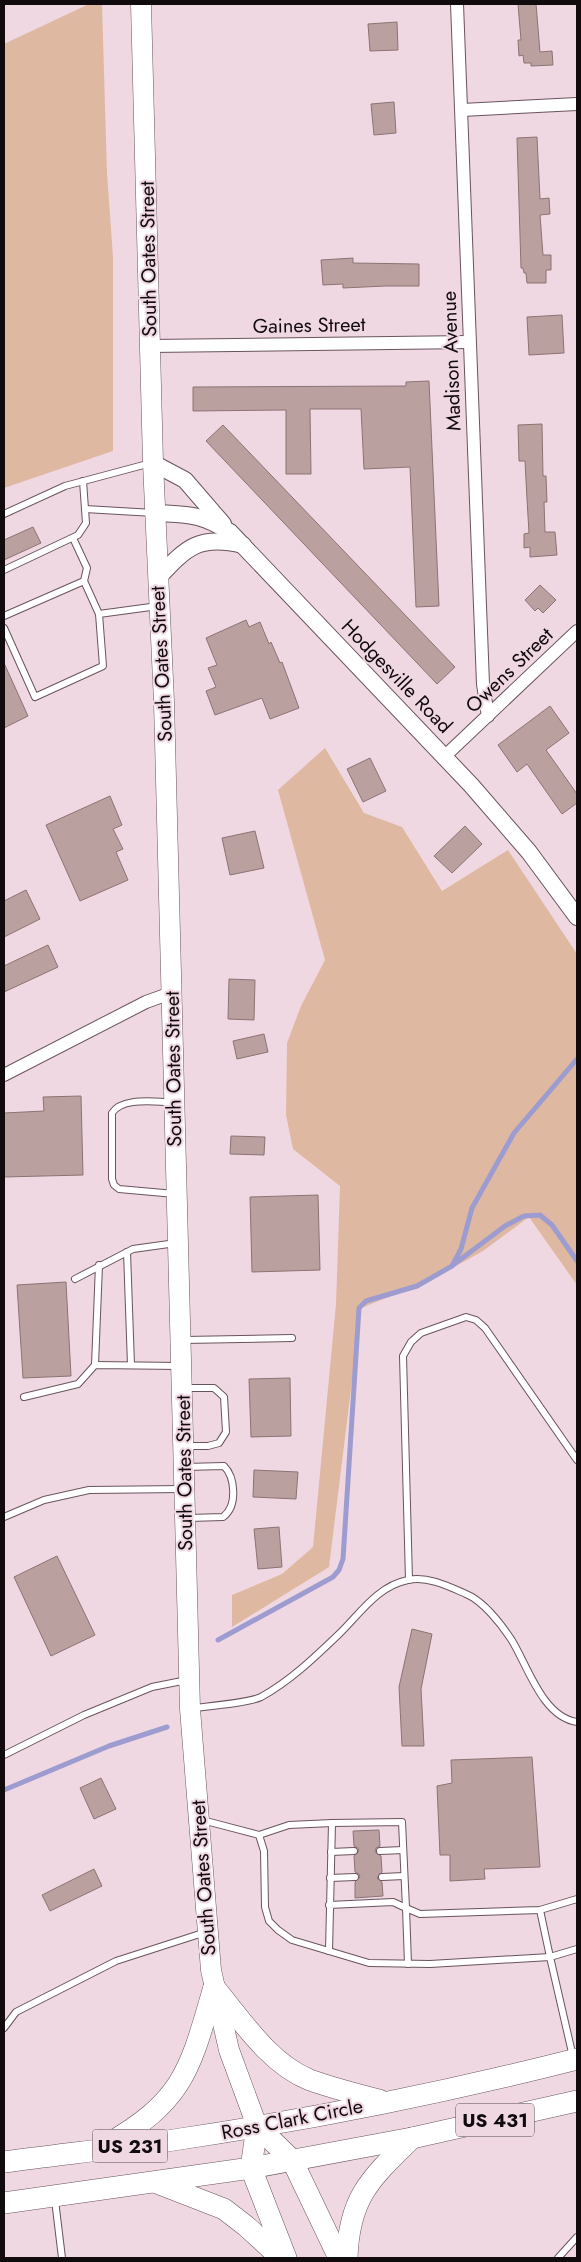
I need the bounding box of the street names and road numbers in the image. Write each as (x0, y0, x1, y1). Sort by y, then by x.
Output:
street label: South Oates Street (133, 181, 164, 337)
street label: Madison Avenue (435, 290, 468, 432)
street label: Gaines Street (252, 310, 366, 341)
street label: South Oates Street (143, 585, 180, 743)
street label: Hodgesville Road (334, 613, 459, 740)
street label: Owens Street (459, 621, 560, 720)
street label: South Oates Street (158, 991, 189, 1147)
street label: South Oates Street (169, 1395, 200, 1551)
street label: South Oates Street (184, 1799, 223, 1957)
street label: Ross Clark Circle (219, 2092, 365, 2147)
road number: US 431 (456, 2104, 534, 2136)
road number: US 231 (92, 2130, 168, 2162)

